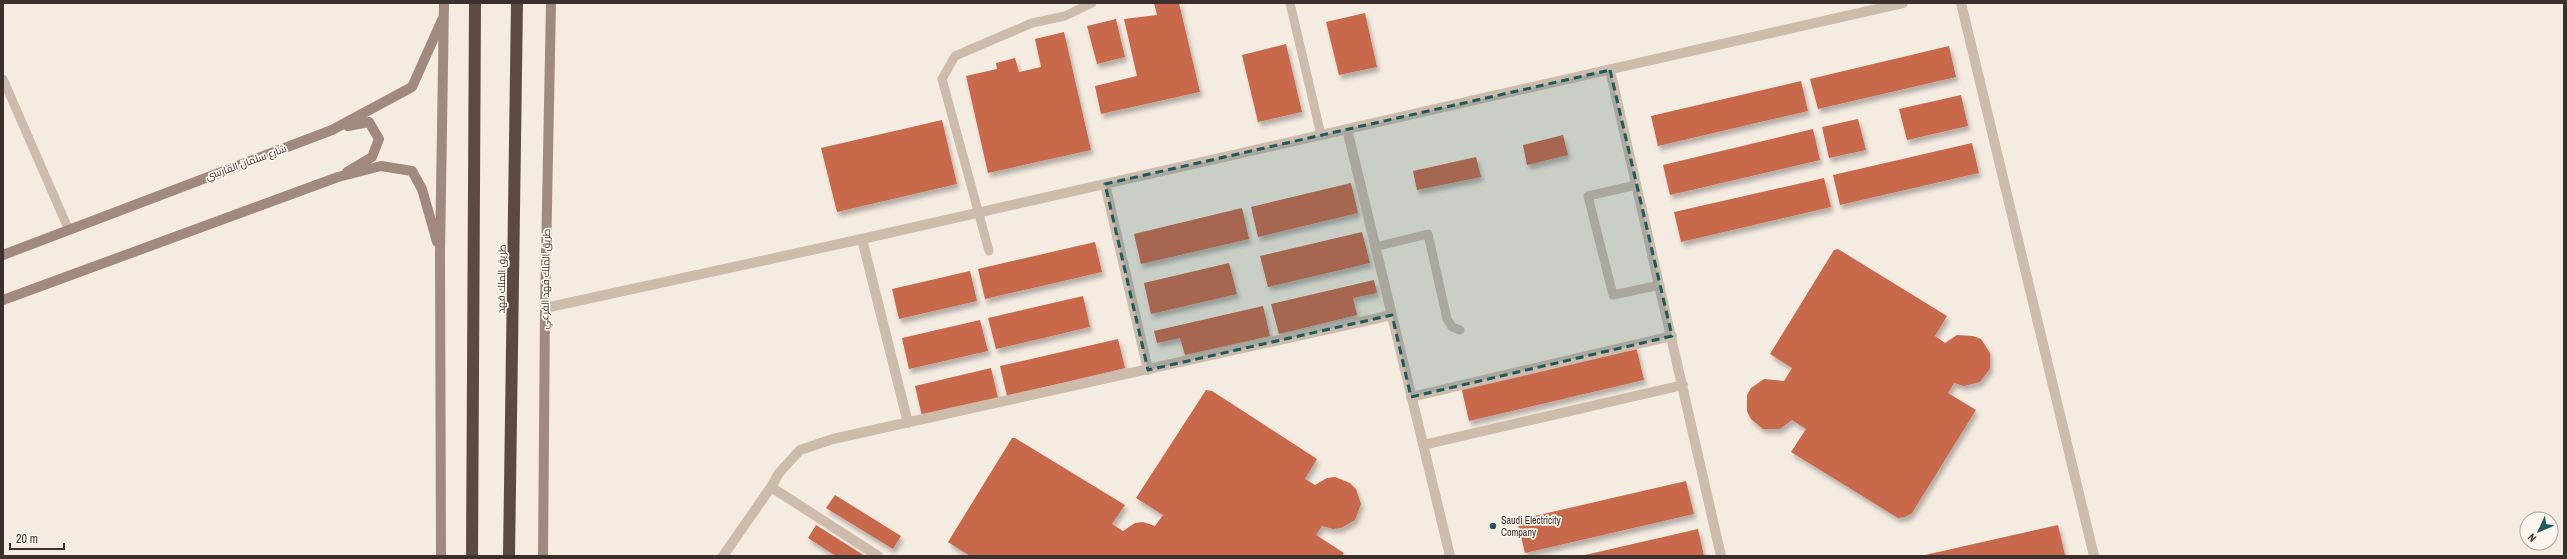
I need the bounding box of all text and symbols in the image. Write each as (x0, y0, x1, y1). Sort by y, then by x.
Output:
street label: شارع سلمان الفارسي (204, 142, 289, 184)
street label: طريق الملك فهد الفرعي (538, 229, 554, 329)
street label: طريق الملك فهد (494, 244, 509, 314)
north arrow (2519, 511, 2559, 551)
place label: Saudi Electricity Company (1501, 514, 1562, 539)
marker: Saudi Electricity Company (1488, 521, 1498, 531)
scale bar (10, 525, 64, 551)
text: 20 m (16, 531, 38, 547)
text: N (2525, 531, 2539, 545)

